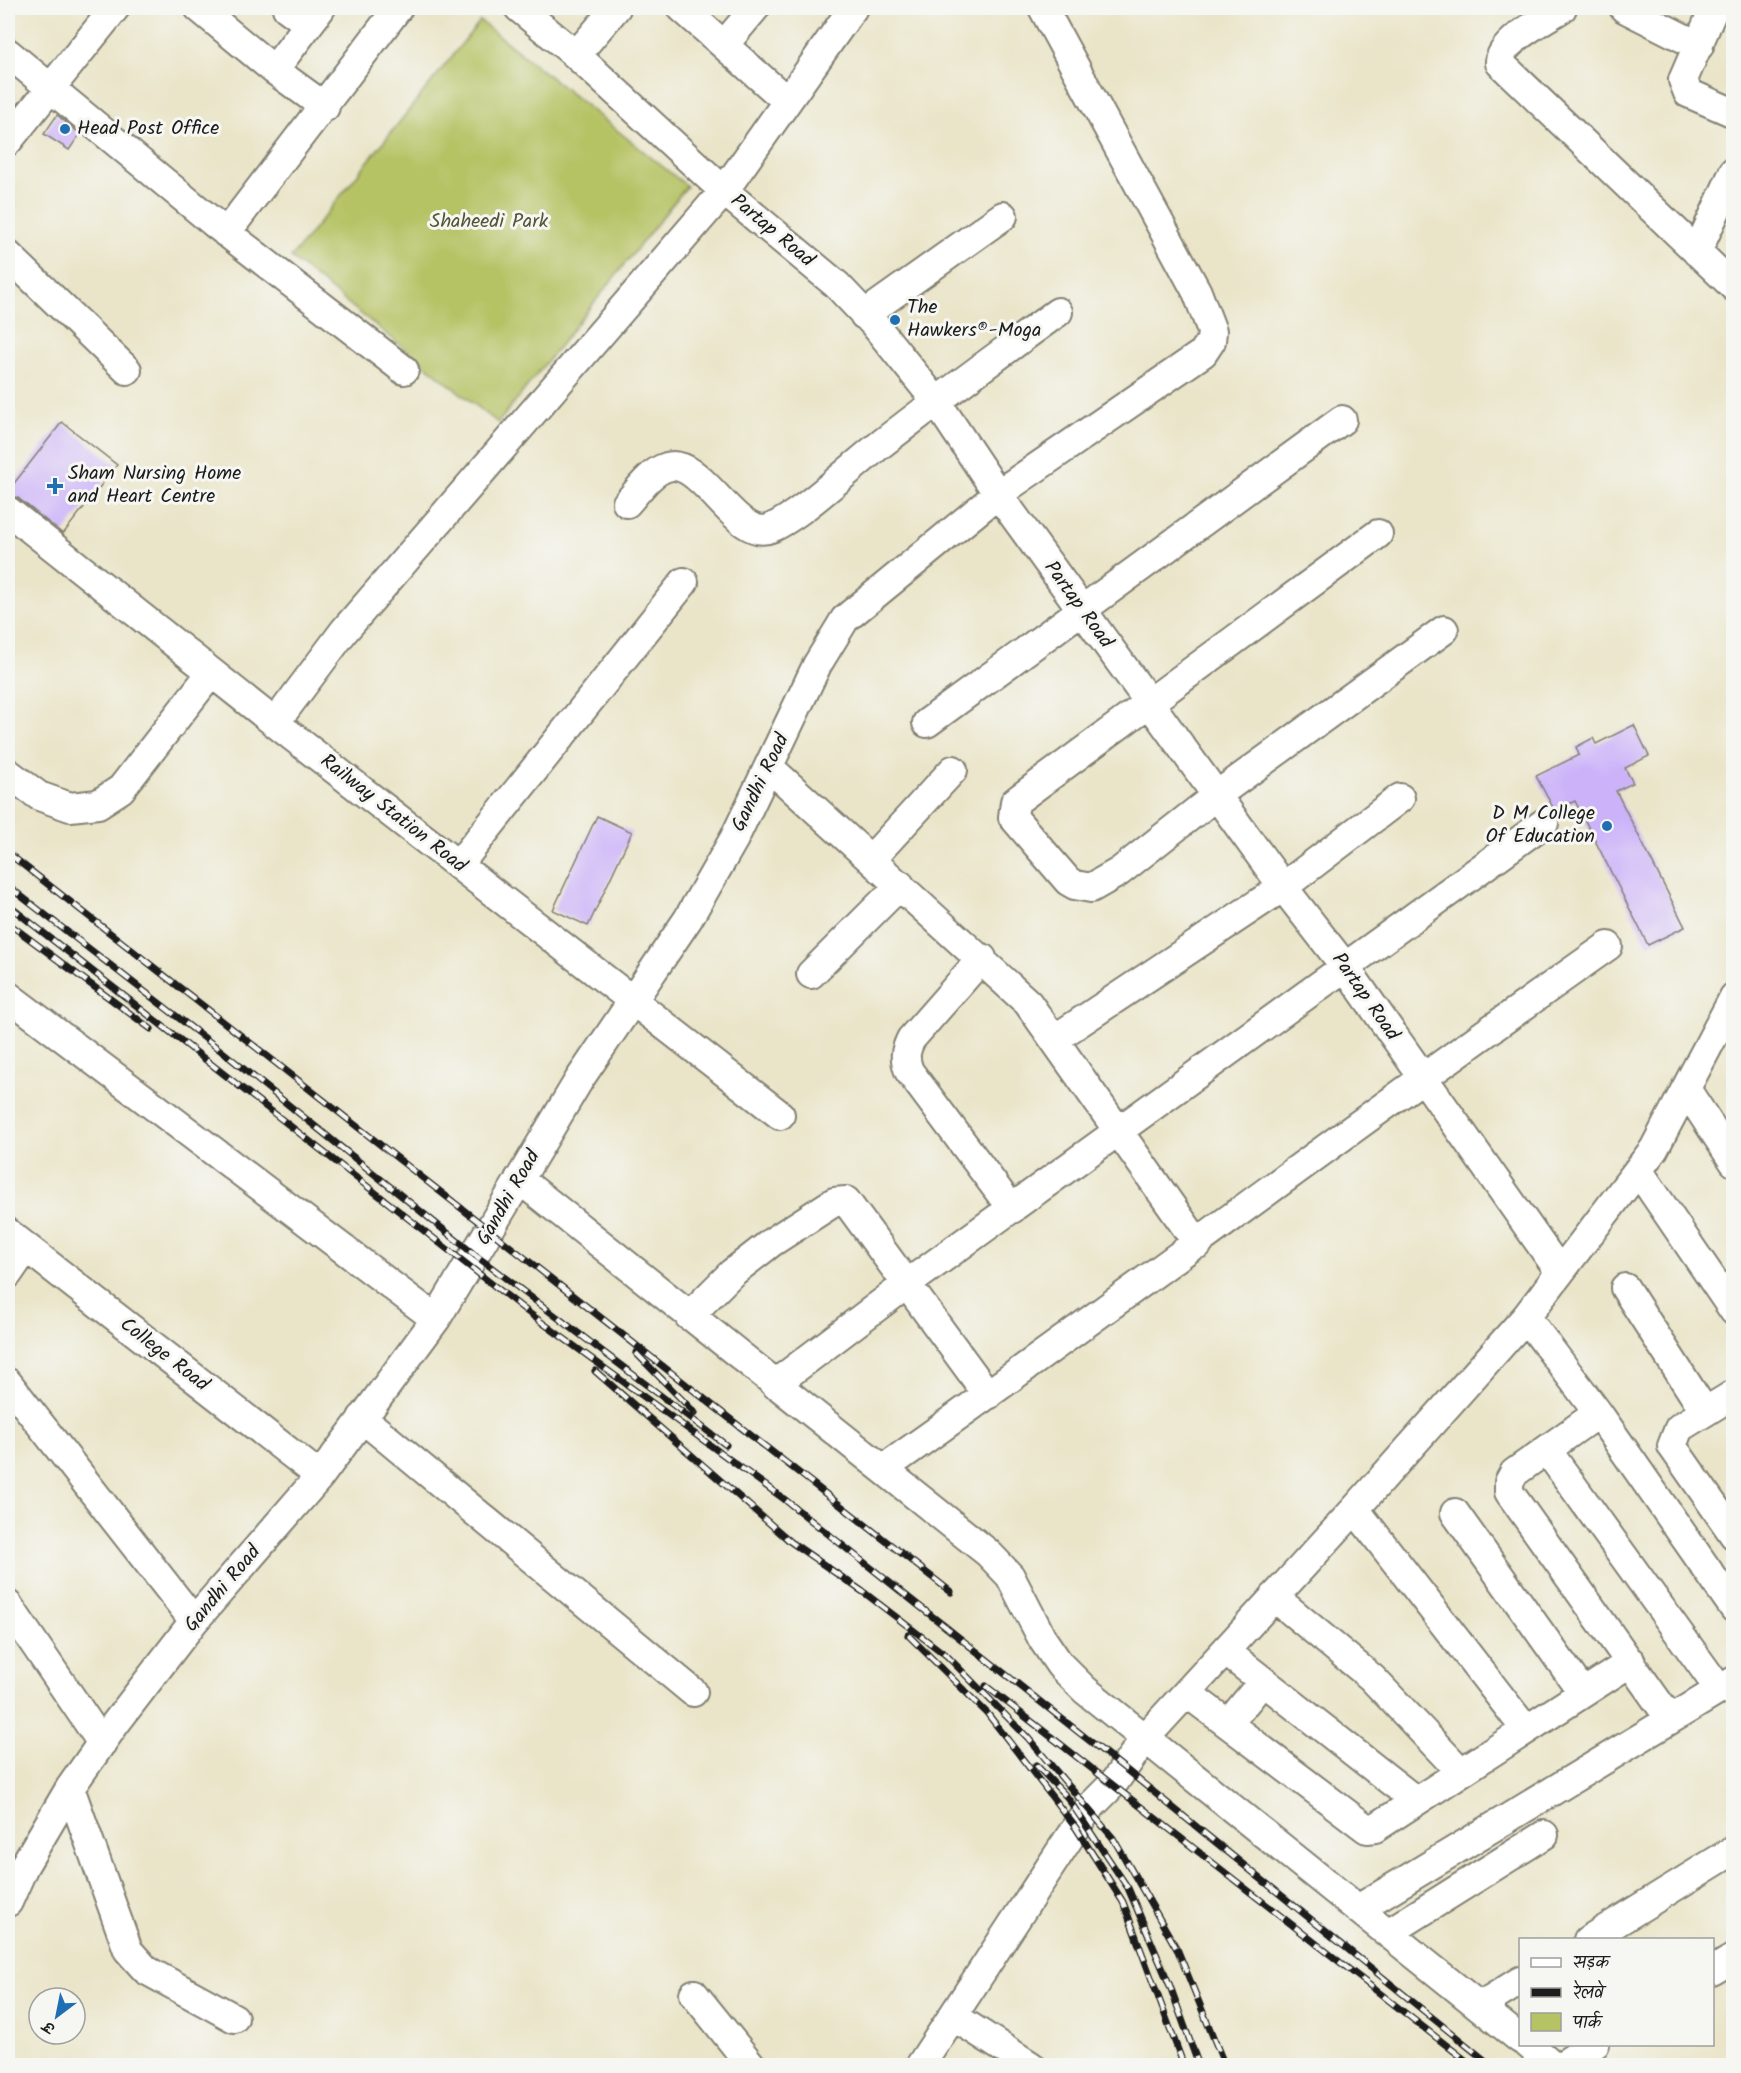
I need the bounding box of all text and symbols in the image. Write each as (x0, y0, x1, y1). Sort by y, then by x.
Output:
place label: Head Post Office (77, 113, 219, 145)
marker: Head Post Office (58, 122, 72, 136)
street label: Partap Road (723, 186, 822, 277)
park label: Shaheedi Park (430, 206, 549, 238)
place label: The Hawkers®-Moga (907, 292, 1041, 347)
marker: The Hawkers®-Moga (888, 313, 902, 327)
place label: Sham Nursing Home and Heart Centre (68, 458, 241, 513)
marker: Sham Nursing Home and Heart Centre (46, 477, 64, 495)
street label: Partap Road (1035, 554, 1121, 656)
street label: Gandhi Road (723, 728, 799, 838)
street label: Railway Station Road (313, 746, 474, 882)
place label: D M College Of Education (1485, 798, 1595, 853)
marker: D M College Of Education (1600, 819, 1614, 833)
street label: Partap Road (1323, 946, 1408, 1049)
street label: Gandhi Road (469, 1143, 550, 1252)
street label: College Road (112, 1310, 217, 1401)
street label: Gandhi Road (177, 1537, 270, 1640)
legend (1519, 1938, 1714, 2046)
text: सड़क (1573, 1949, 1611, 1978)
text: रेलवे (1573, 1979, 1607, 2008)
north arrow (27, 1986, 87, 2046)
text: पार्क (1572, 2009, 1604, 2038)
text: उ (36, 2013, 61, 2041)

